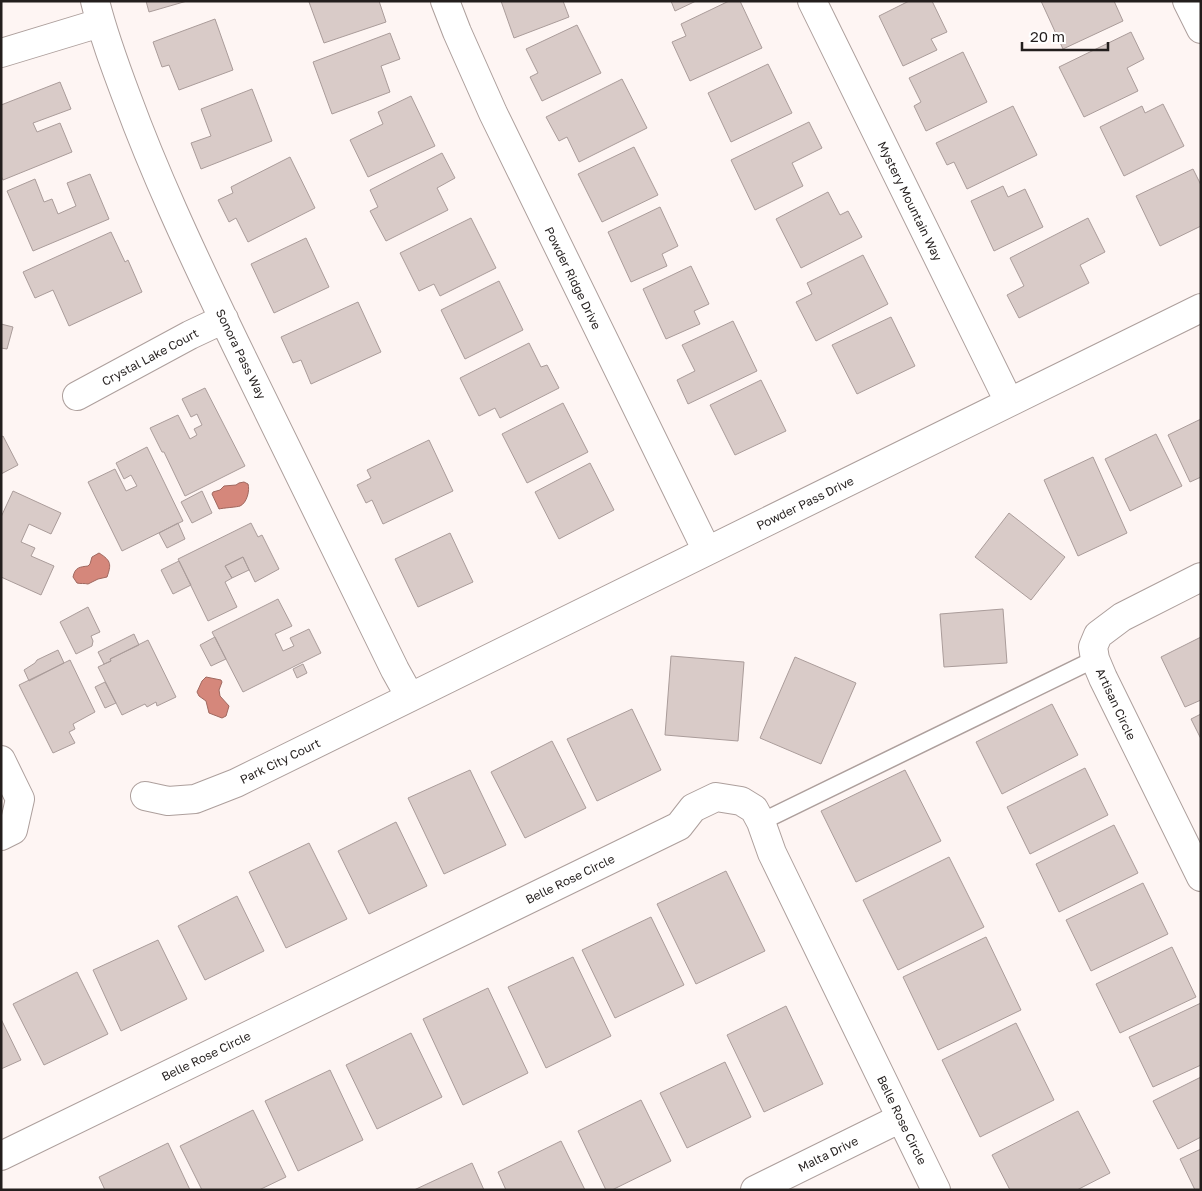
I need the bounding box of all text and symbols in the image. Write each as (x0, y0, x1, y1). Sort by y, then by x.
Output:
scale bar (1022, 20, 1108, 52)
text: 20 m (1030, 27, 1065, 45)
street label: Mystery Mountain Way (874, 139, 946, 264)
street label: Powder Ridge Drive (542, 224, 604, 332)
street label: Sonora Pass Way (213, 307, 269, 402)
street label: Crystal Lake Court (99, 325, 201, 389)
street label: Powder Pass Drive (754, 473, 856, 533)
street label: Artisan Circle (1093, 666, 1139, 742)
street label: Park City Court (237, 735, 323, 787)
street label: Belle Rose Circle (523, 851, 617, 907)
street label: Belle Rose Circle (159, 1028, 253, 1084)
street label: Belle Rose Circle (874, 1073, 930, 1167)
street label: Malta Drive (795, 1133, 861, 1175)

